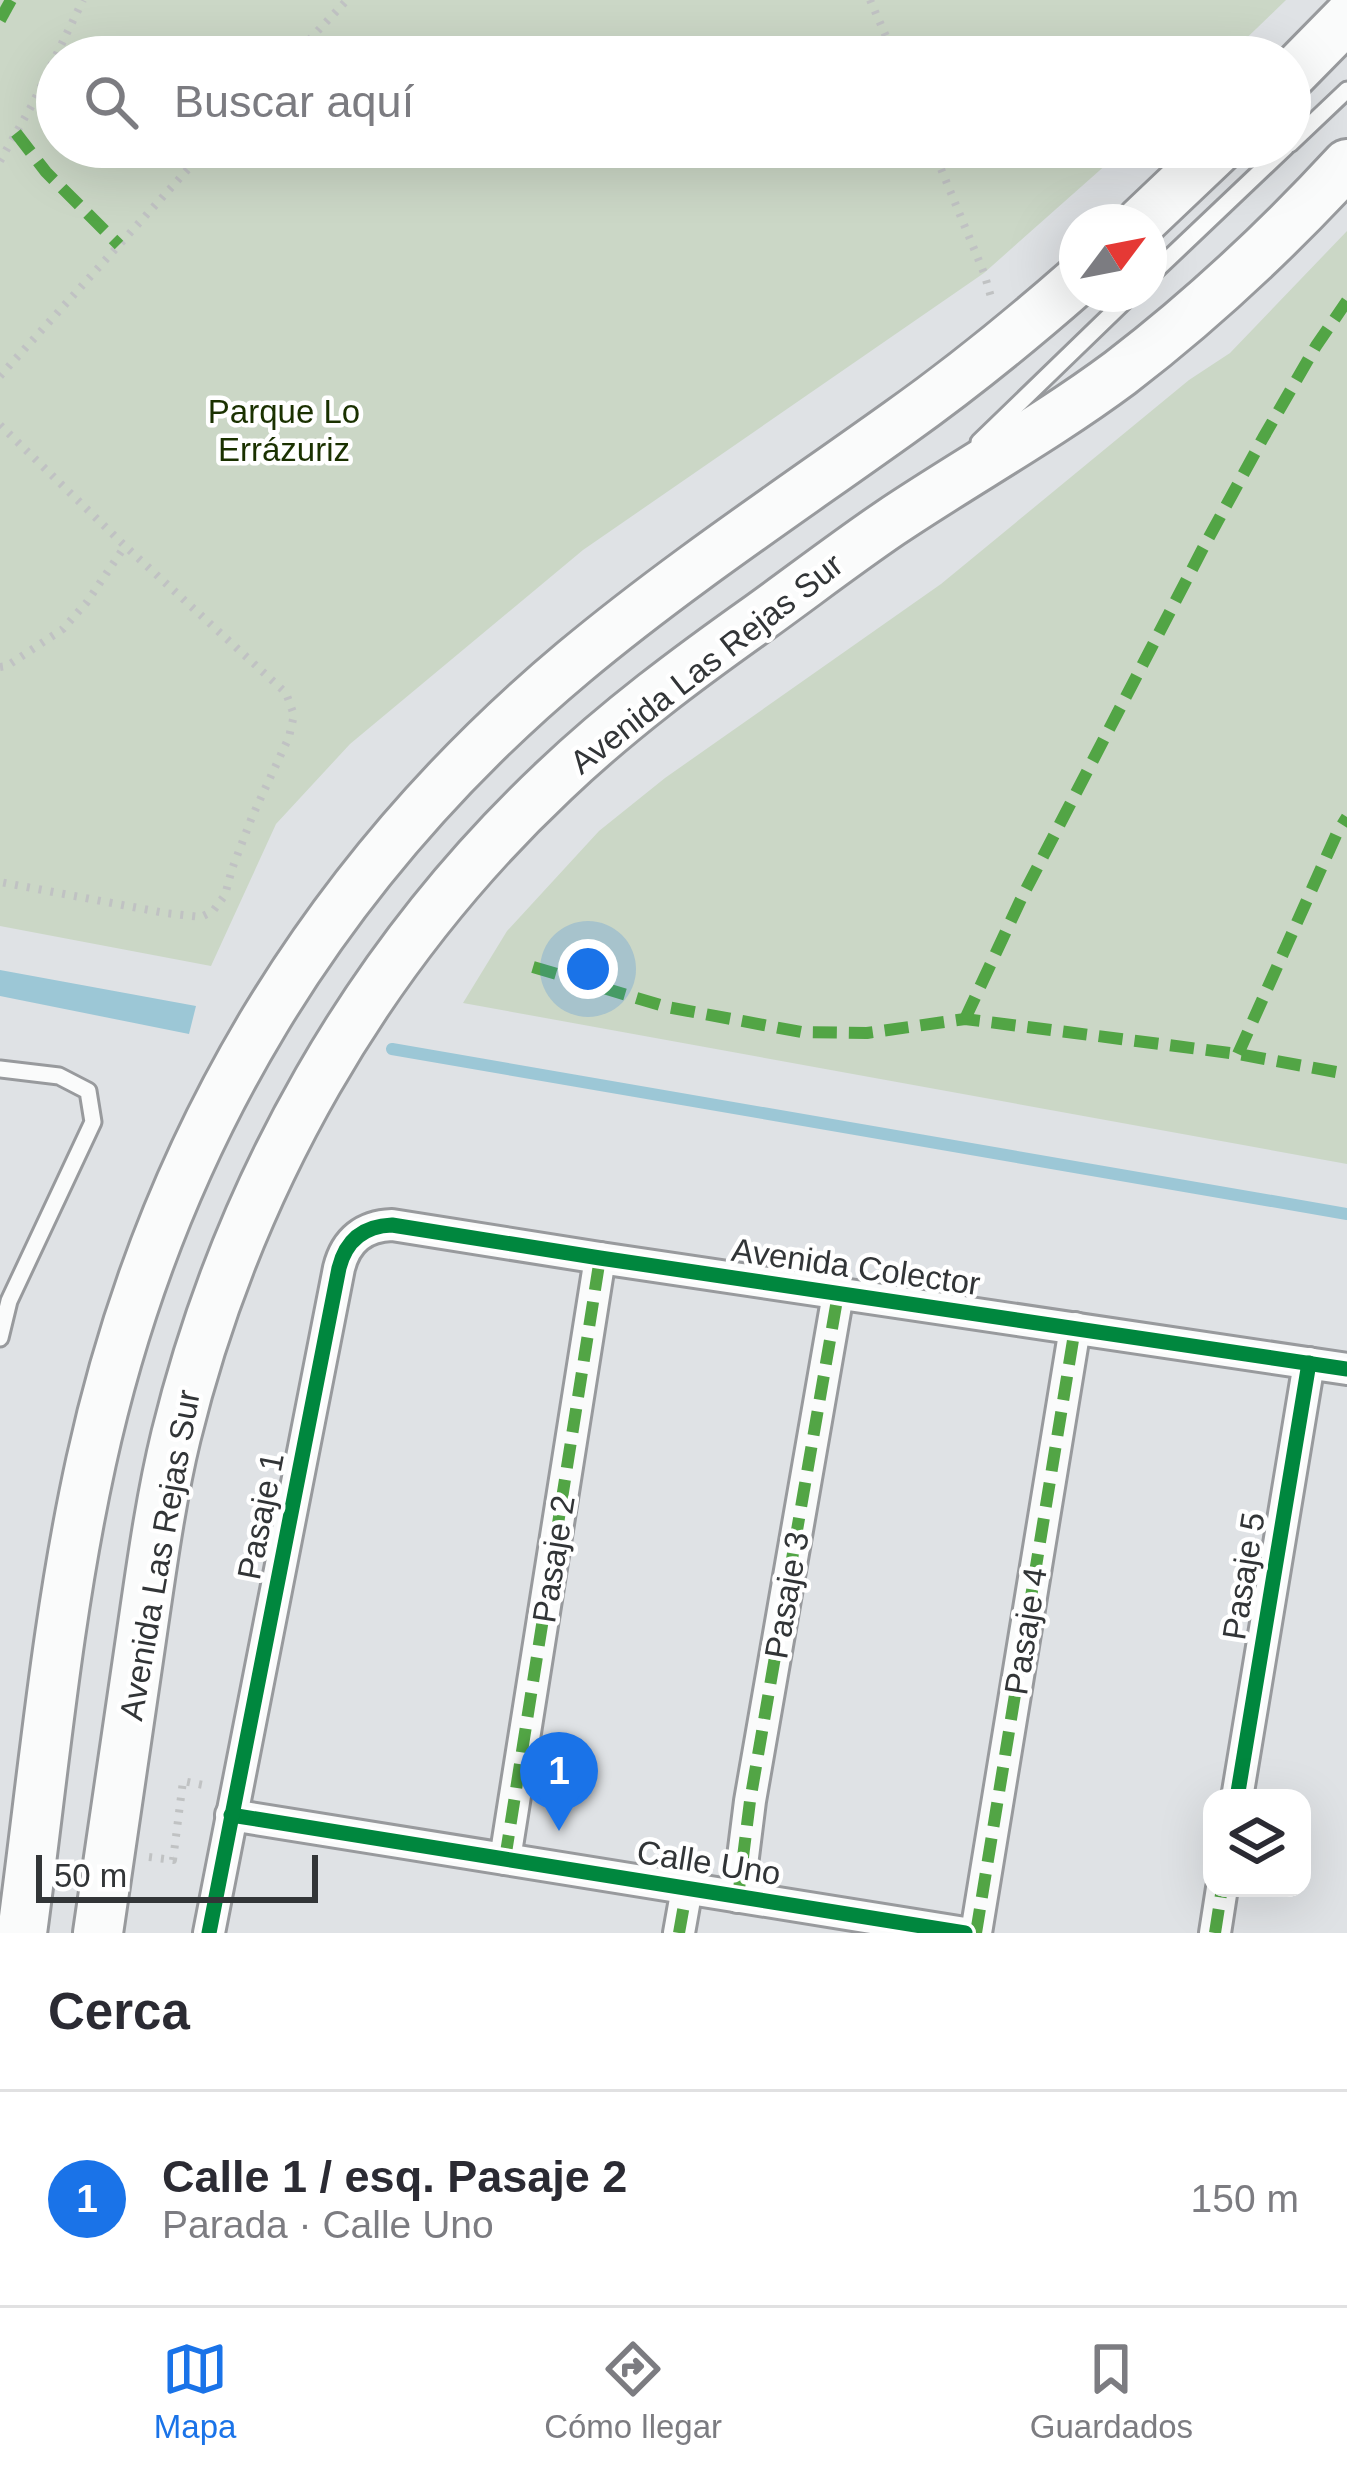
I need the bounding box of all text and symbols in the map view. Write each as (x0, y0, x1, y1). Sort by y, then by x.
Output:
search box (36, 36, 1311, 168)
icon: search (78, 69, 144, 135)
text: Buscar aquí (174, 76, 414, 127)
north arrow (1059, 204, 1167, 312)
park label: Parque Lo Errázuriz (208, 393, 360, 468)
street label: Avenida Las Rejas Sur (563, 546, 850, 781)
your location (558, 939, 618, 999)
street label: Avenida Colector (729, 1231, 983, 1302)
street label: Avenida Las Rejas Sur (112, 1387, 207, 1723)
street label: Pasaje 1 (230, 1450, 291, 1583)
street label: Pasaje 2 (525, 1493, 582, 1625)
street label: Pasaje 5 (1215, 1510, 1272, 1642)
street label: Pasaje 3 (757, 1529, 816, 1662)
street label: Pasaje 4 (997, 1565, 1054, 1697)
pin: 1 (520, 1732, 598, 1831)
map controls (1203, 1789, 1311, 1897)
button: layers (1203, 1789, 1311, 1897)
street label: Calle Uno (634, 1833, 783, 1892)
scale bar (36, 1849, 318, 1902)
text: 50 m (54, 1857, 127, 1894)
text: Cerca (48, 1983, 190, 2040)
text: Calle 1 / esq. Pasaje 2 (162, 2151, 627, 2202)
text: 1 (76, 2177, 98, 2220)
text: 150 m (1191, 2177, 1299, 2220)
text: Parada · Calle Uno (162, 2203, 494, 2246)
tab: Mapa (154, 2336, 236, 2446)
tab: Cómo llegar (544, 2336, 722, 2446)
tab: Guardados (1030, 2336, 1193, 2446)

